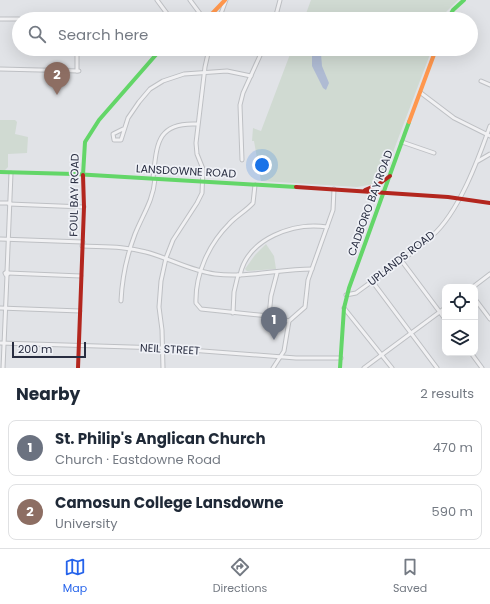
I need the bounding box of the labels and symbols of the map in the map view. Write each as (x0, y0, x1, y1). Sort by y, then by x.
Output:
pin: 2 (44, 62, 70, 95)
street label: CADBORO BAY ROAD (343, 148, 397, 258)
street label: FOUL BAY ROAD (65, 153, 83, 237)
your location (252, 155, 272, 175)
street label: LANSDOWNE ROAD (135, 160, 237, 182)
street label: UPLANDS ROAD (364, 227, 438, 289)
pin: 1 (261, 307, 287, 340)
street label: NEIL STREET (140, 339, 200, 359)
scale bar (12, 340, 86, 359)

